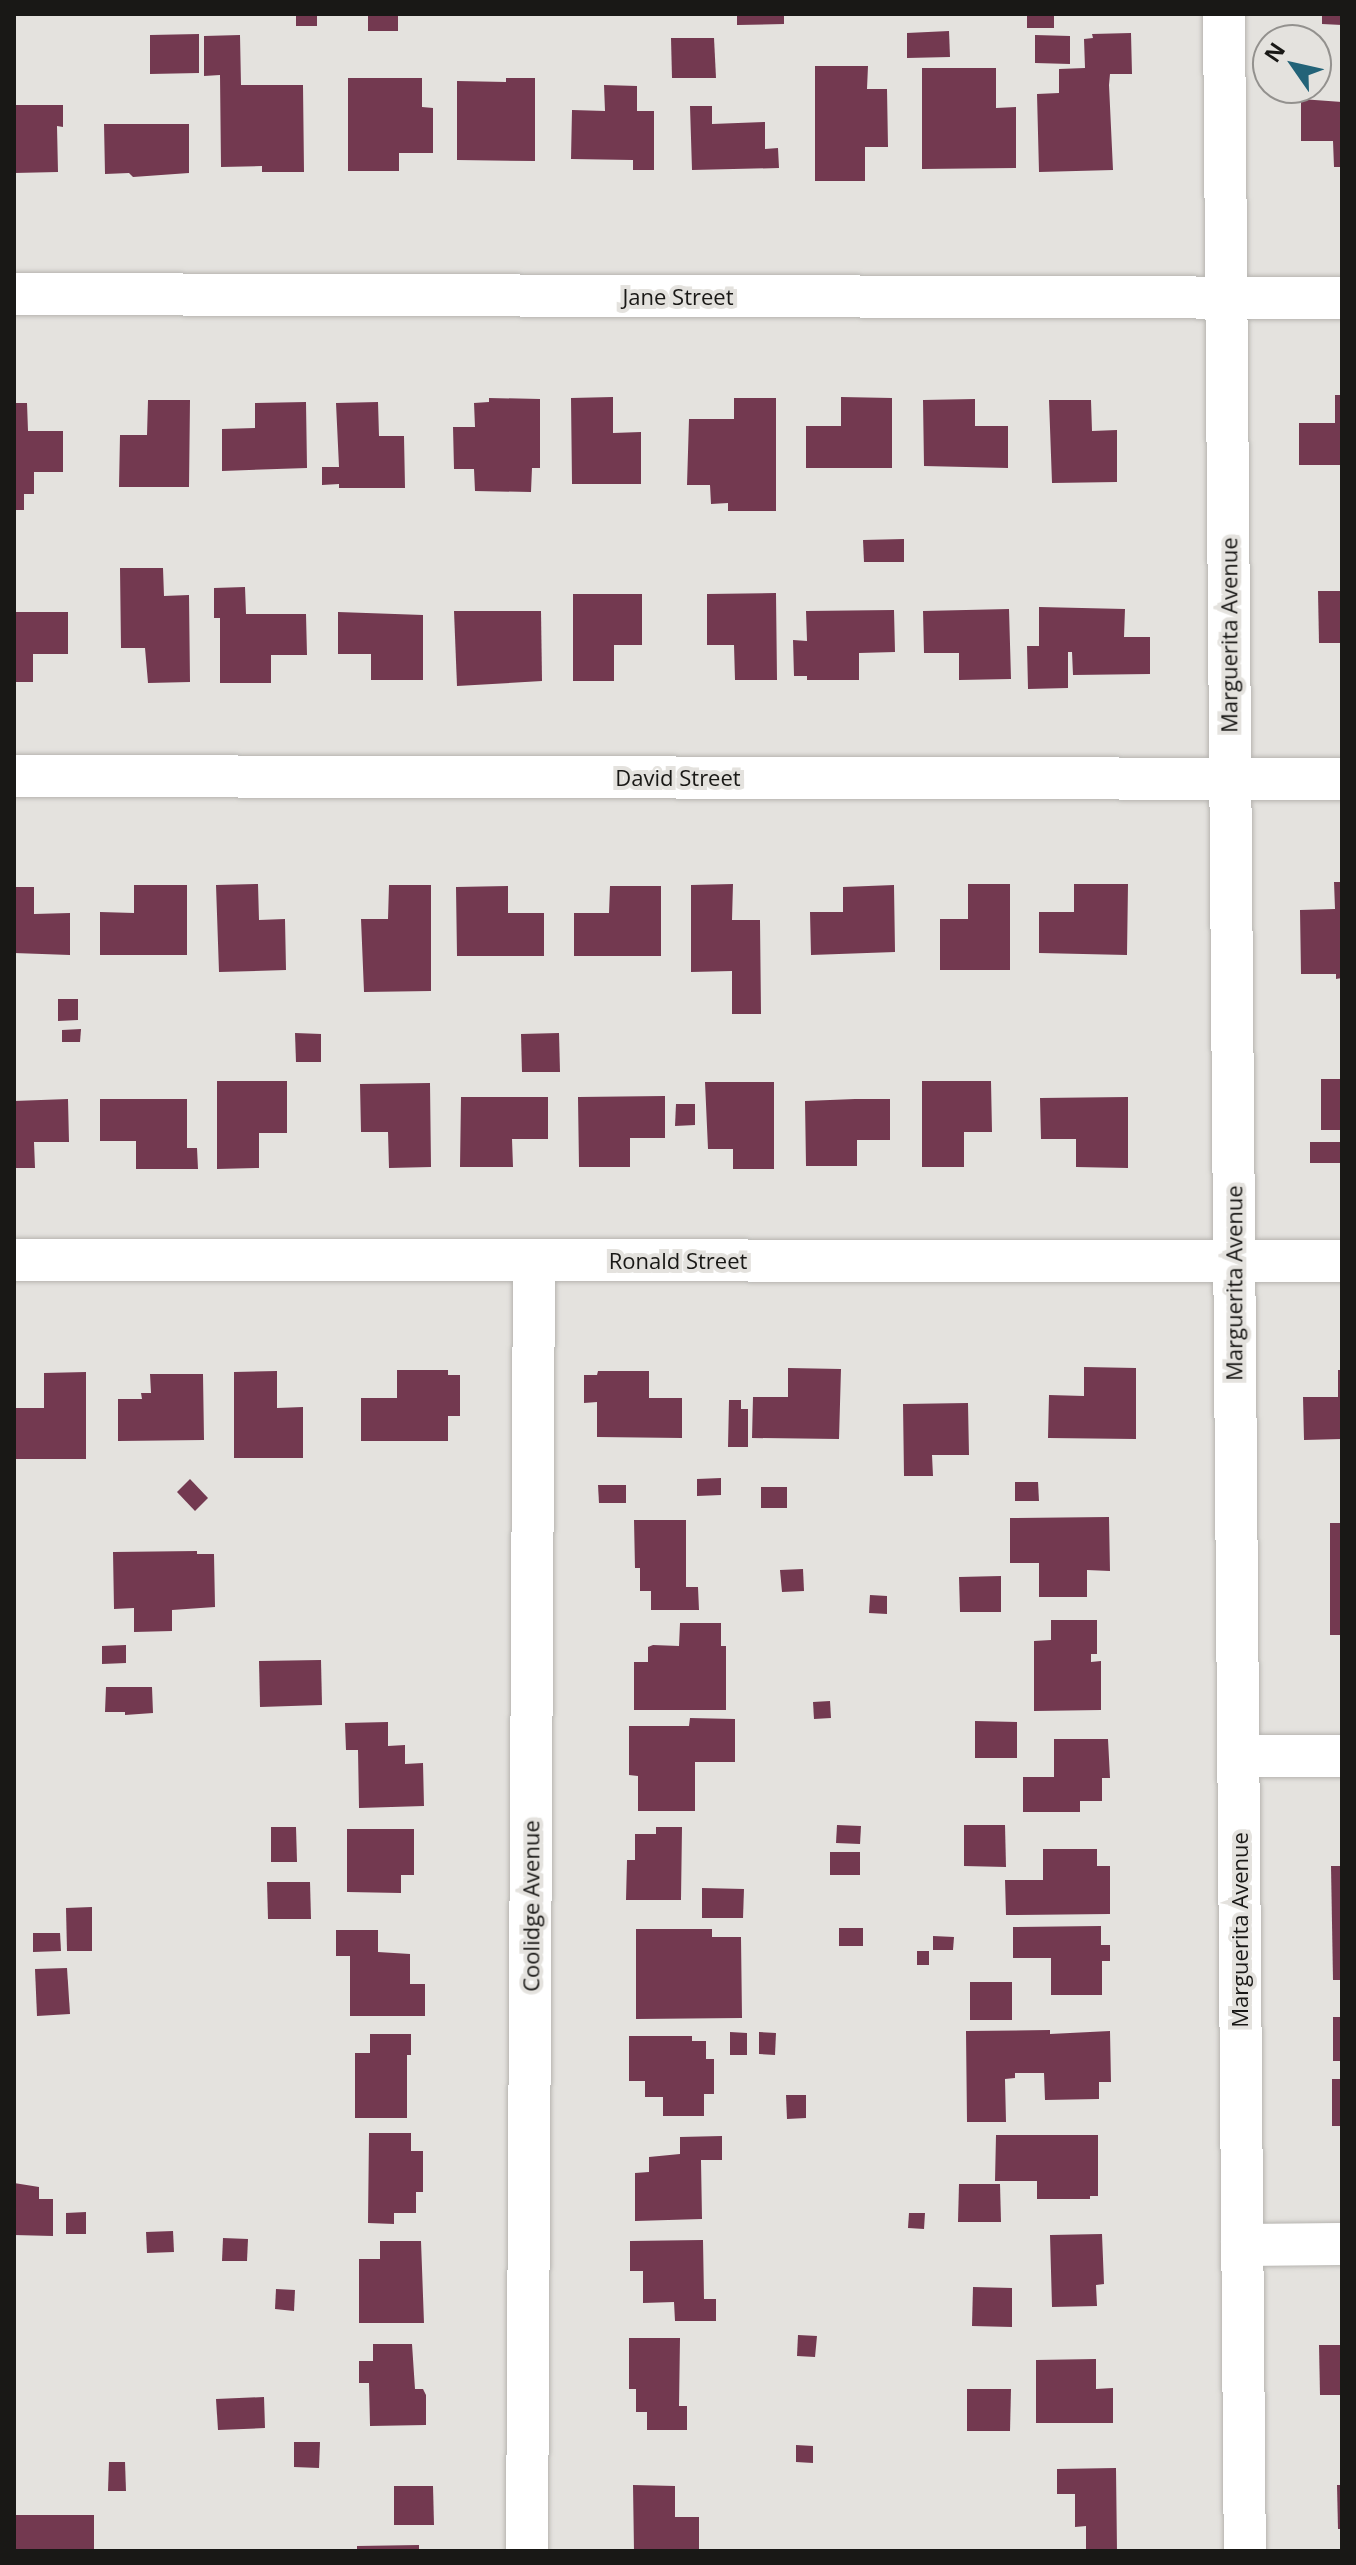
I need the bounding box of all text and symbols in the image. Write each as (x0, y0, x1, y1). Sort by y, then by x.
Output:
north arrow (1252, 24, 1332, 104)
text: N (1256, 36, 1291, 68)
street label: Jane Street (622, 284, 734, 310)
street label: Marguerita Avenue (1216, 537, 1242, 733)
street label: David Street (615, 765, 741, 791)
street label: Marguerita Avenue (1221, 1185, 1247, 1381)
street label: Ronald Street (609, 1248, 747, 1274)
street label: Coolidge Avenue (518, 1820, 544, 1992)
street label: Marguerita Avenue (1227, 1832, 1253, 2028)

